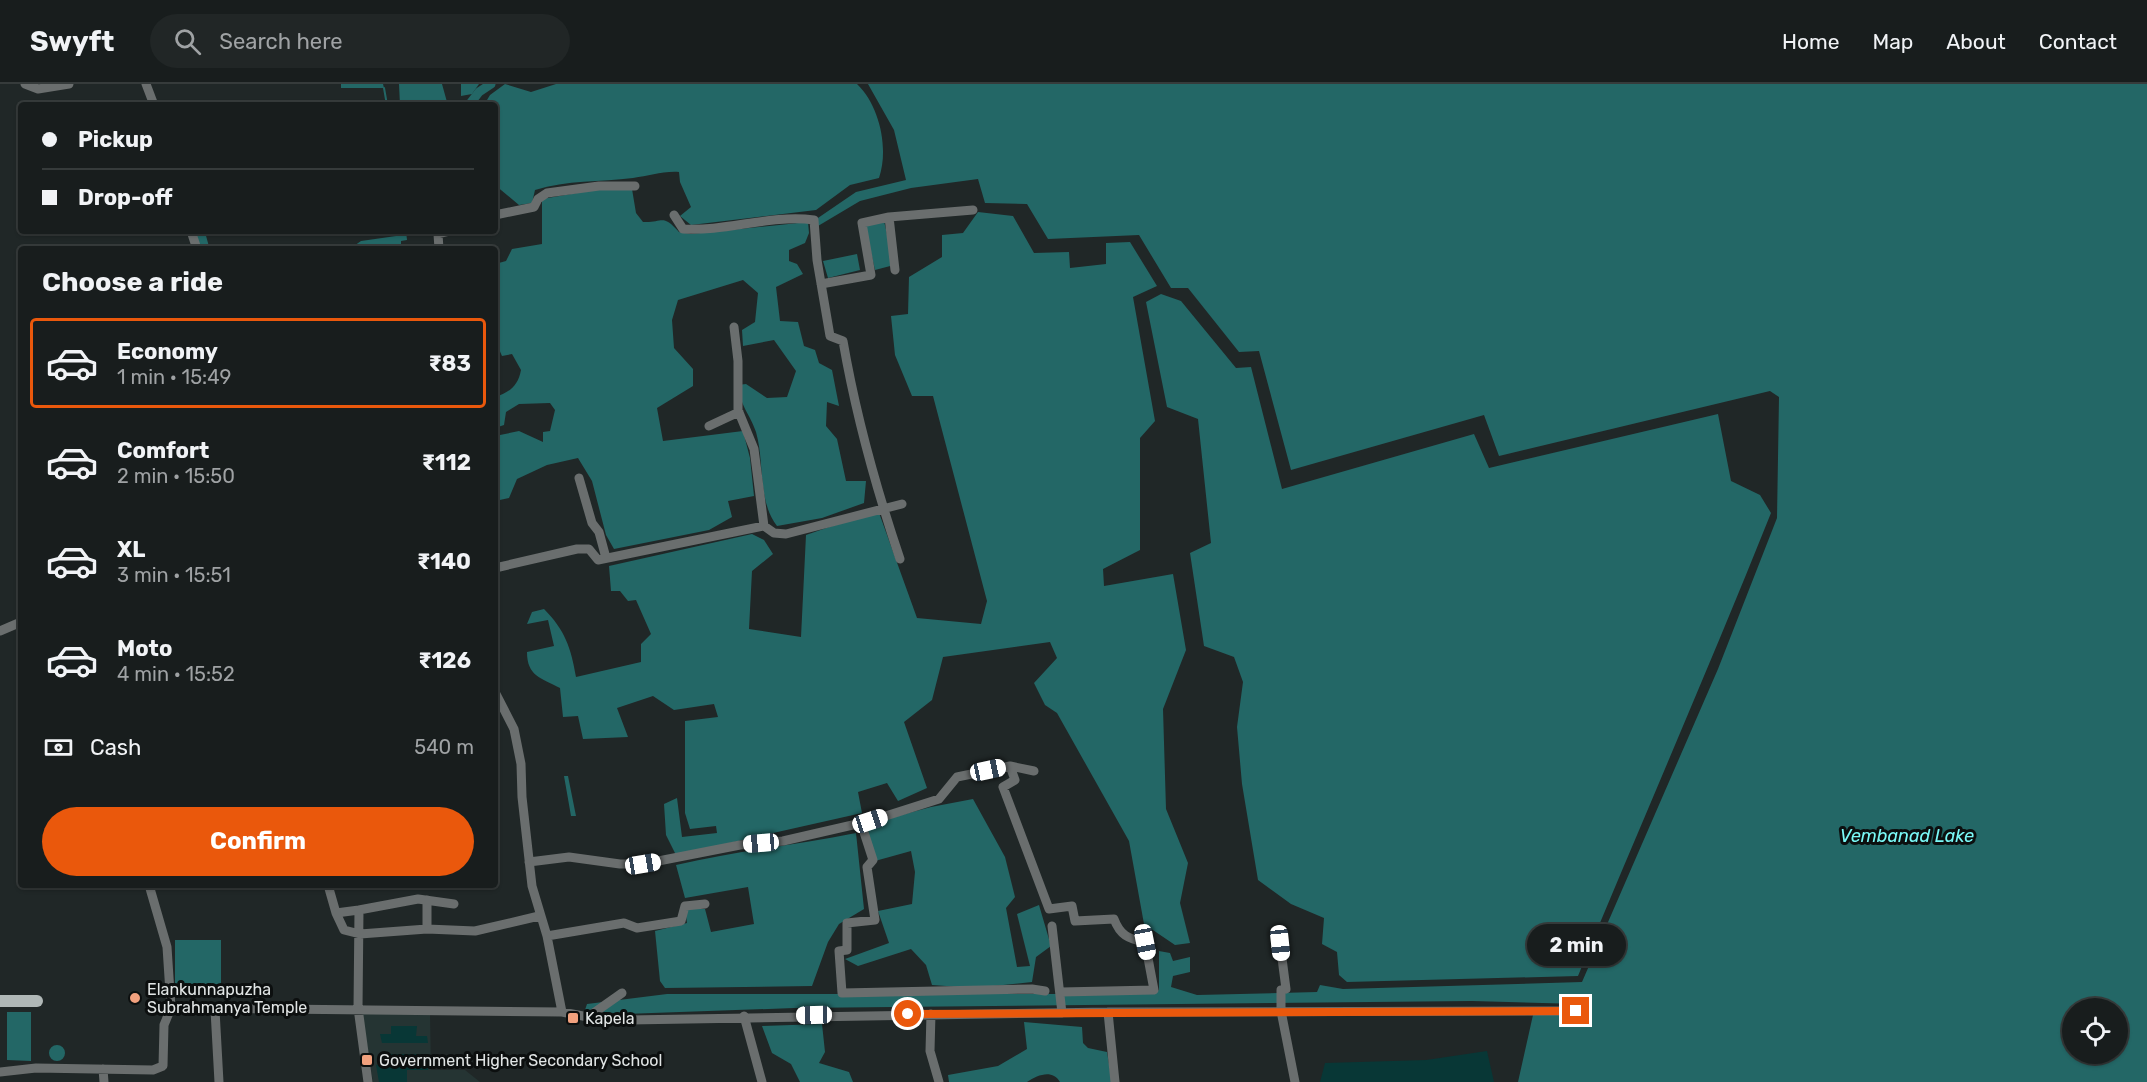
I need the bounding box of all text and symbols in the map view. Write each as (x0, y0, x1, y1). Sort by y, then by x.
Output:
search box (150, 14, 570, 68)
text: Swyft (30, 25, 114, 58)
icon: search (171, 25, 204, 58)
text: Search here (219, 28, 343, 55)
text: Home (1782, 29, 1839, 54)
text: Map (1872, 29, 1913, 54)
text: About (1946, 29, 2006, 54)
text: Contact (2039, 29, 2117, 54)
text: Pickup (78, 126, 153, 153)
text: Drop-off (78, 184, 173, 211)
text: Choose a ride (42, 266, 223, 298)
icon: car (45, 336, 99, 390)
text: Economy (117, 338, 218, 365)
text: ₹83 (428, 350, 471, 377)
text: 1 min · 15:49 (117, 365, 231, 389)
icon: car (45, 435, 99, 489)
text: Comfort (117, 437, 209, 464)
text: ₹112 (422, 449, 471, 476)
text: 2 min · 15:50 (117, 464, 235, 488)
icon: car (45, 534, 99, 588)
text: XL (117, 536, 145, 563)
text: ₹140 (417, 548, 471, 575)
text: 3 min · 15:51 (117, 563, 231, 587)
icon: car (45, 633, 99, 687)
text: Moto (117, 635, 172, 662)
text: ₹126 (418, 647, 471, 674)
text: 4 min · 15:52 (117, 662, 235, 686)
icon: cash (42, 731, 75, 764)
text: Cash (90, 734, 141, 761)
text: 540 m (414, 735, 474, 759)
car (969, 757, 1007, 783)
button: Confirm (42, 807, 474, 876)
car (850, 807, 890, 835)
water label: Vembanad Lake (1840, 825, 1974, 847)
car (742, 832, 780, 854)
car (624, 852, 662, 876)
car (1133, 923, 1157, 961)
car (1269, 924, 1291, 962)
callout: 2 min (1526, 924, 1626, 966)
text: 2 min (1549, 933, 1604, 957)
place label: Elankunnapuzha Subrahmanya Temple (147, 980, 307, 1017)
marker: Elankunnapuzha Subrahmanya Temple (128, 991, 142, 1005)
route end (1562, 997, 1589, 1024)
map controls (2062, 998, 2128, 1064)
button: locate (2062, 998, 2128, 1064)
route start (894, 1000, 921, 1027)
car (796, 1006, 832, 1024)
place label: Kapela (585, 1009, 635, 1028)
marker: Kapela (566, 1011, 580, 1025)
place label: Government Higher Secondary School (379, 1051, 662, 1070)
marker: Government Higher Secondary School (360, 1053, 374, 1067)

